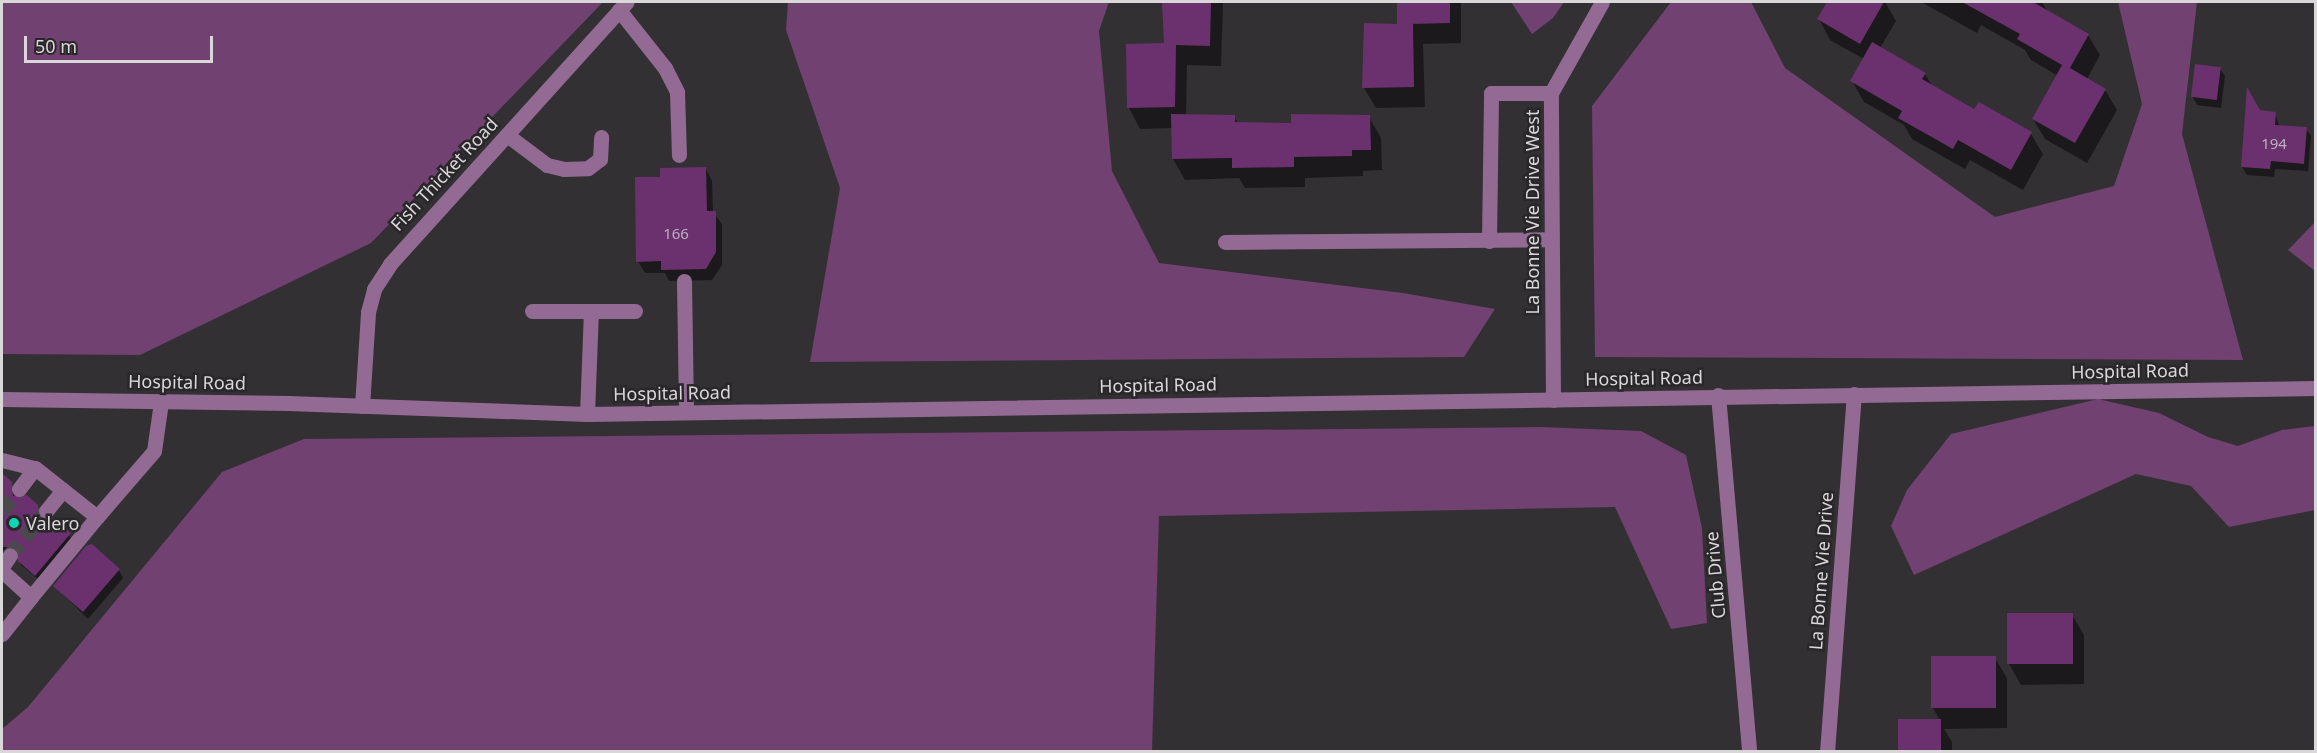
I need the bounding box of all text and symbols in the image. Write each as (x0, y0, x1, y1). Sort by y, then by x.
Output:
scale bar (27, 24, 216, 62)
text: 50 m (35, 34, 77, 58)
street label: La Bonne Vie Drive West (1521, 109, 1543, 315)
street label: Fish Thicket Road (386, 113, 502, 235)
house number: 194 (2261, 135, 2287, 153)
house number: 166 (663, 225, 689, 243)
street label: Hospital Road (2071, 359, 2189, 383)
street label: Hospital Road (1585, 366, 1703, 390)
street label: Hospital Road (128, 370, 246, 394)
street label: Hospital Road (1099, 373, 1217, 397)
street label: Hospital Road (613, 381, 731, 405)
street label: La Bonne Vie Drive (1805, 491, 1837, 651)
place label: Valero (26, 512, 79, 534)
marker: Valero (7, 516, 21, 530)
street label: Club Drive (1700, 531, 1730, 619)

